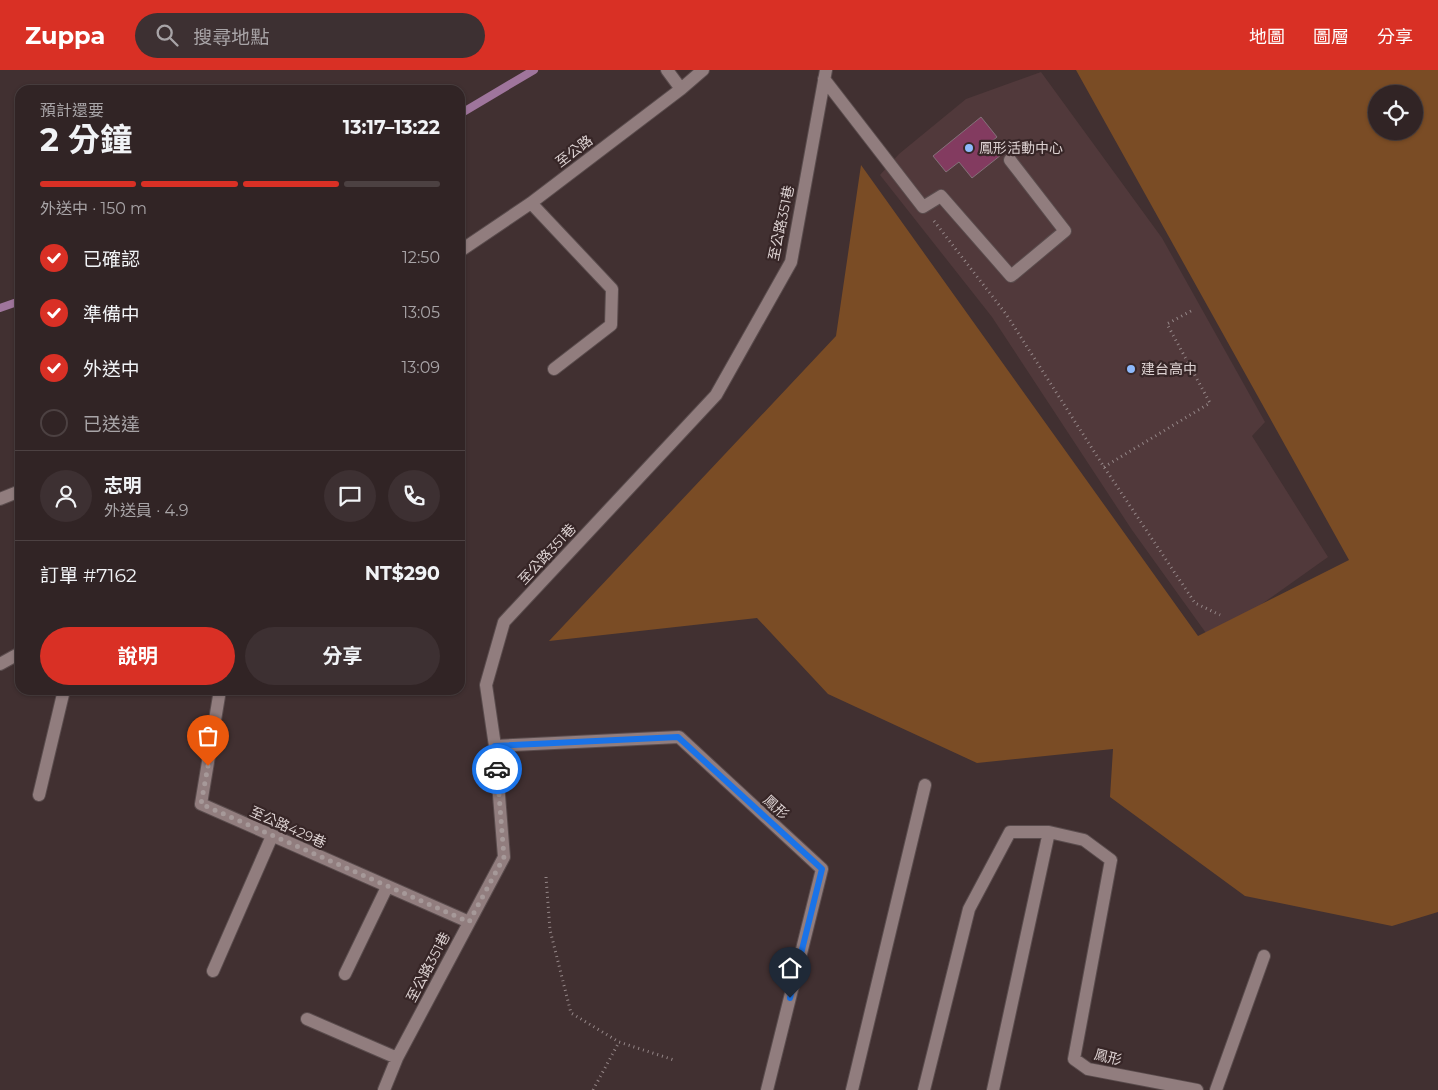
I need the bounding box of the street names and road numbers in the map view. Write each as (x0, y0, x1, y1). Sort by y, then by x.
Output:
street label: 至公路 (552, 131, 596, 171)
street label: 至公路351巷 (764, 184, 798, 262)
street label: 至公路351巷 (514, 520, 580, 588)
street label: 鳳形 (760, 791, 792, 823)
street label: 至公路429巷 (247, 802, 329, 852)
street label: 至公路351巷 (402, 929, 454, 1005)
street label: 鳳形 (1092, 1045, 1124, 1069)

